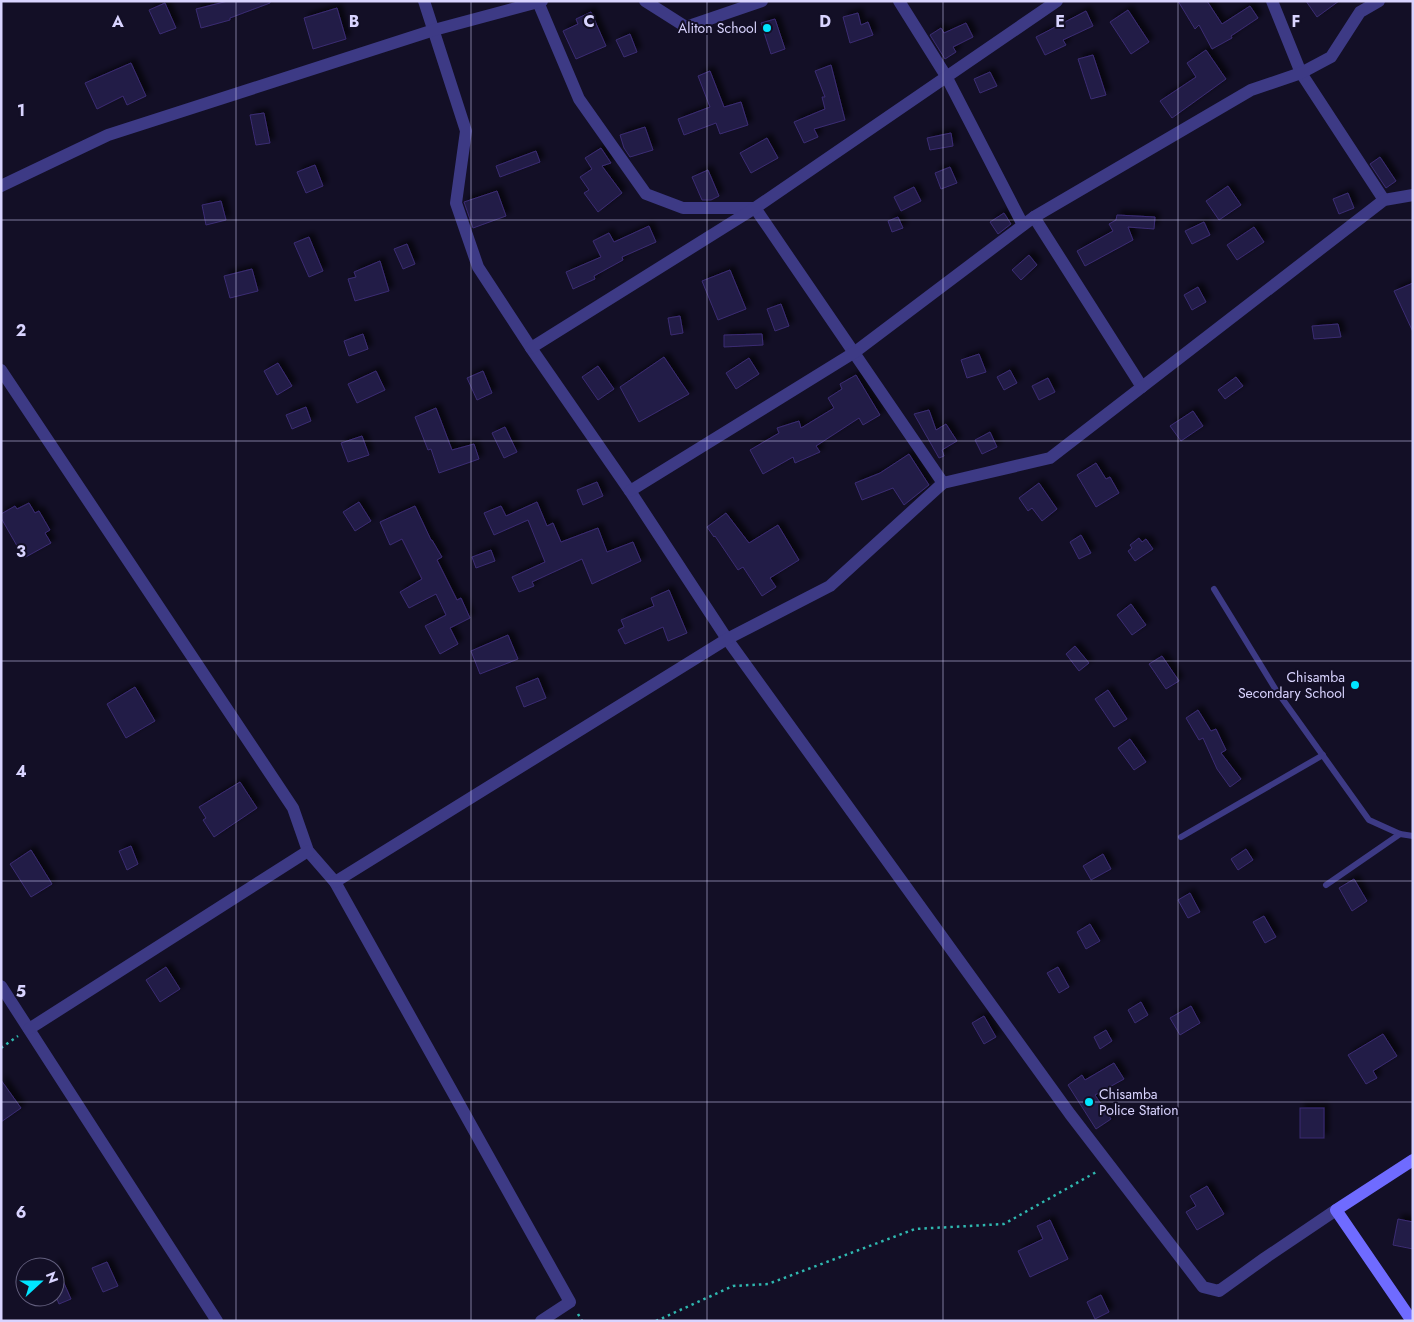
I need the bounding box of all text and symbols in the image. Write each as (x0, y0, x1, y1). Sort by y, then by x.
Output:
text: A (111, 10, 124, 33)
text: B (349, 10, 359, 33)
text: C (583, 10, 595, 33)
text: D (819, 10, 831, 33)
text: E (1055, 10, 1065, 33)
text: F (1292, 10, 1300, 33)
place label: Aliton School (678, 18, 757, 38)
marker: Aliton School (761, 22, 773, 34)
text: 1 (17, 99, 25, 122)
text: 2 (16, 319, 26, 342)
text: 3 (16, 540, 26, 563)
place label: Chisamba Secondary School (1238, 667, 1345, 703)
marker: Chisamba Secondary School (1349, 679, 1361, 691)
text: 4 (15, 760, 27, 783)
text: 5 (16, 980, 26, 1003)
place label: Chisamba Police Station (1099, 1084, 1179, 1120)
marker: Chisamba Police Station (1083, 1096, 1095, 1108)
text: 6 (16, 1201, 26, 1224)
north arrow (15, 1257, 65, 1307)
text: N (41, 1269, 63, 1286)

